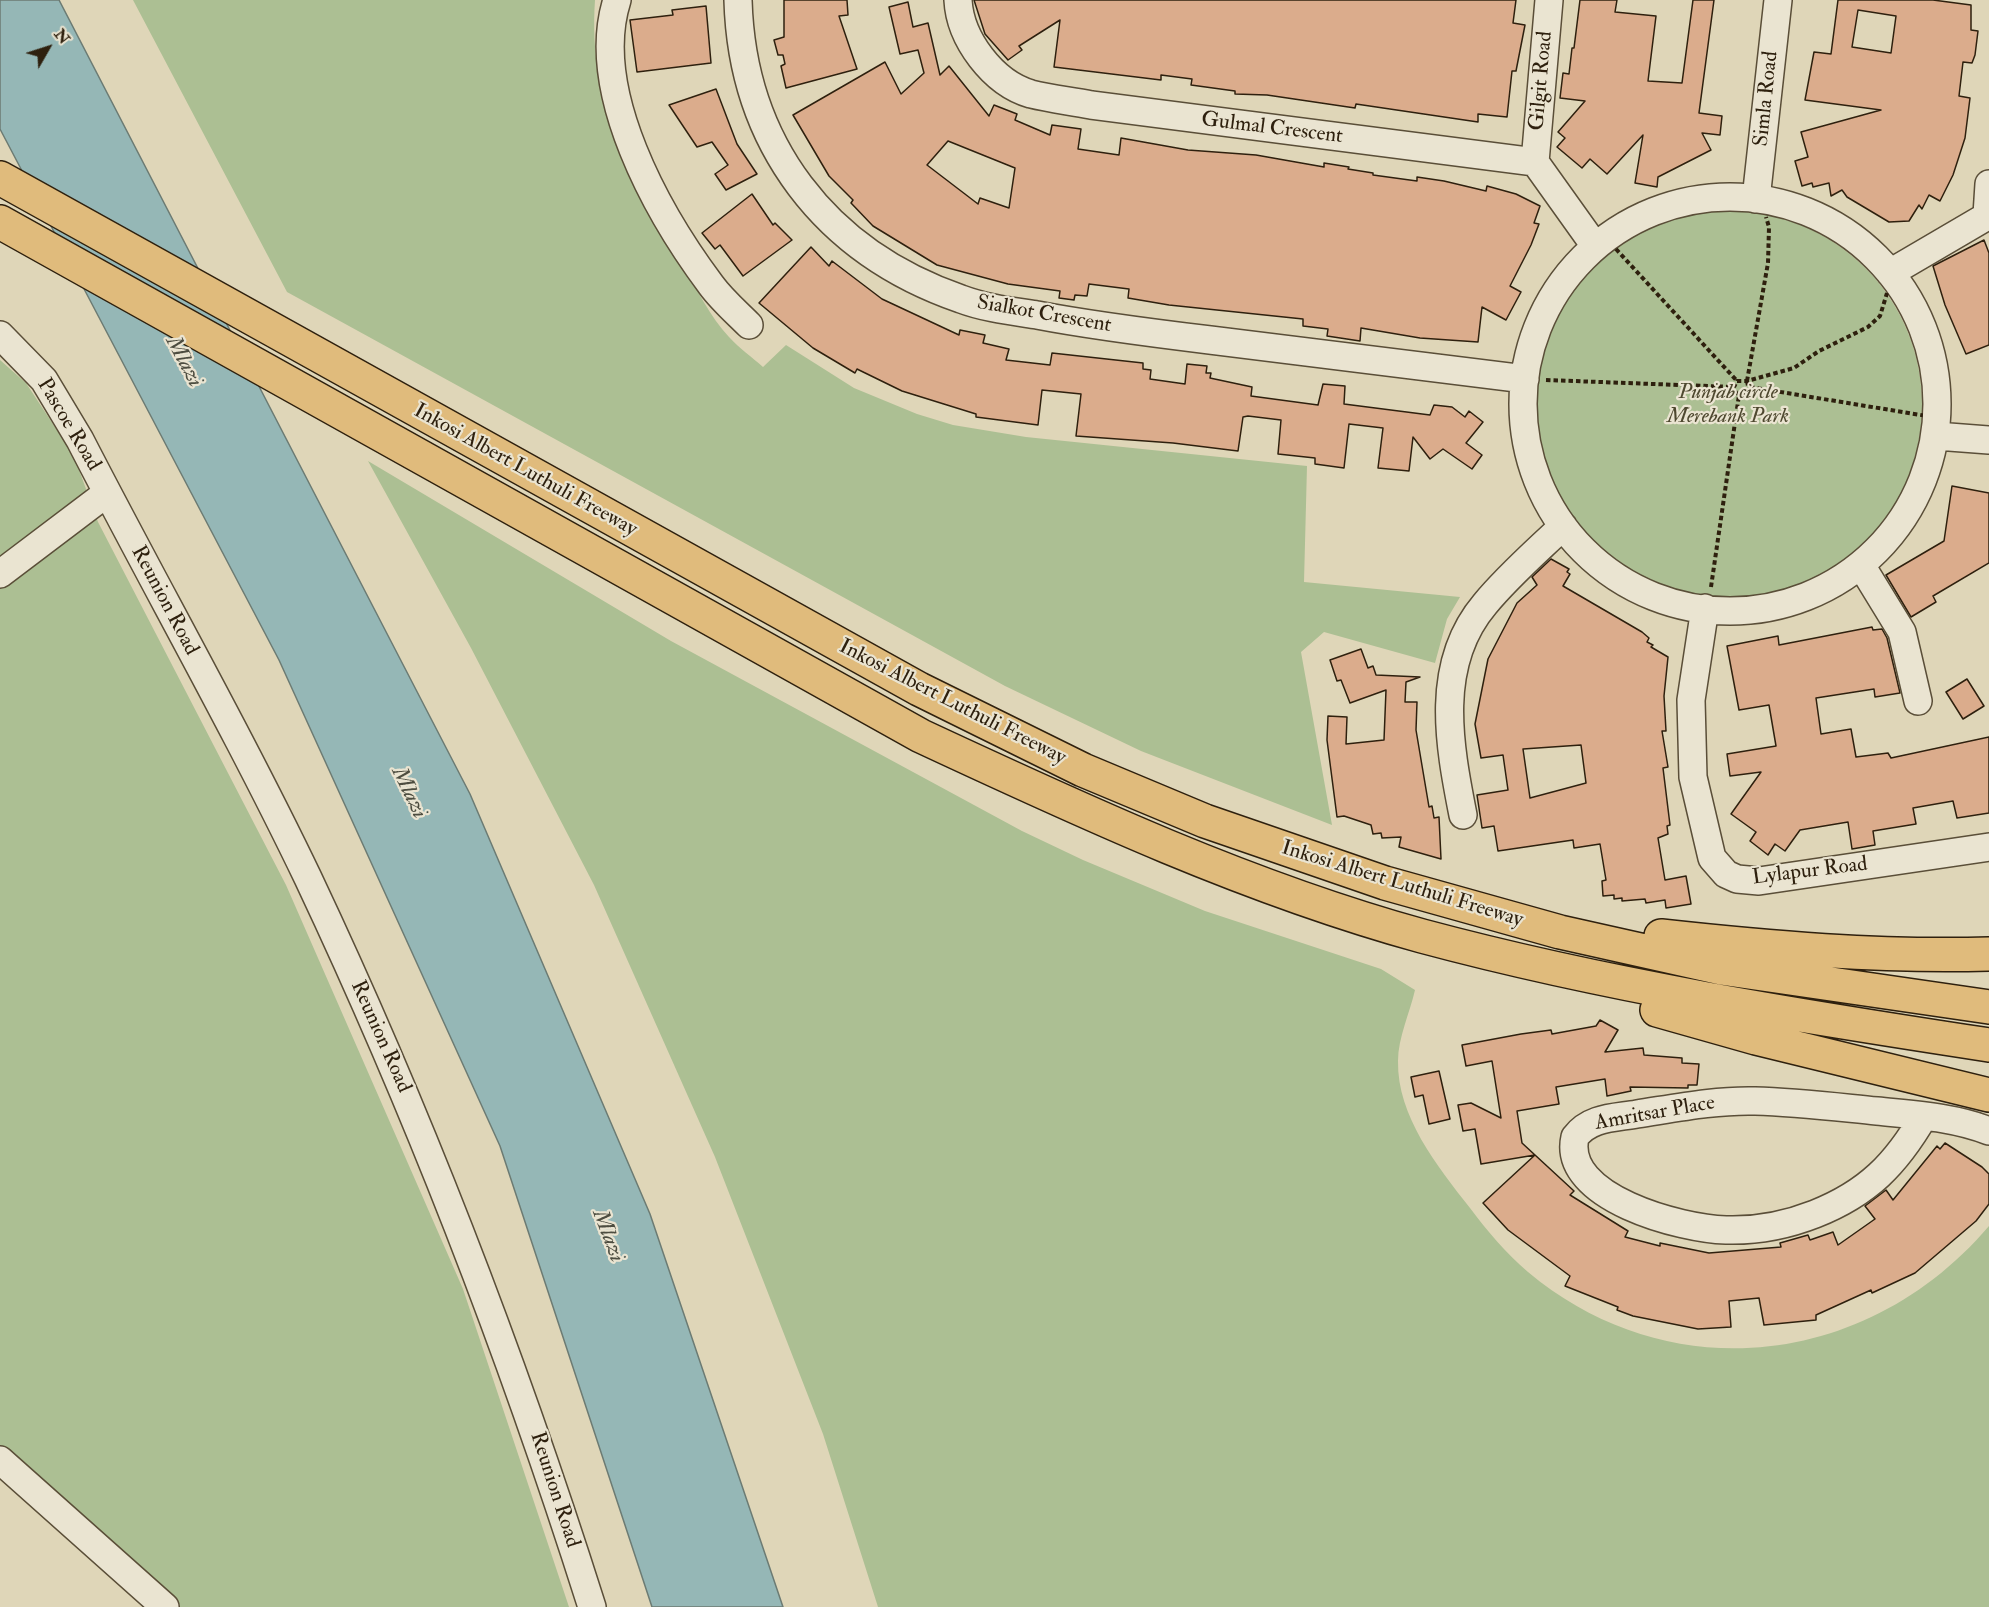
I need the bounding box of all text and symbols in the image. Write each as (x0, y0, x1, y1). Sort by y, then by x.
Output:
north arrow (18, 18, 78, 78)
text: N (50, 25, 74, 49)
street label: Gilgit Road (1525, 30, 1559, 132)
street label: Simla Road (1749, 50, 1785, 148)
street label: Gulmal Crescent (1200, 108, 1344, 150)
street label: Sialkot Crescent (975, 291, 1113, 339)
water label: Mlazi (159, 332, 207, 392)
street label: Pascoe Road (31, 374, 105, 476)
park label: Punjab circle Merebank Park (1667, 380, 1789, 430)
street label: Inkosi Albert Luthuli Freeway (409, 399, 641, 543)
street label: Reunion Road (125, 542, 203, 660)
street label: Inkosi Albert Luthuli Freeway (834, 635, 1070, 771)
water label: Mlazi (384, 763, 432, 823)
street label: Inkosi Albert Luthuli Freeway (1278, 836, 1526, 934)
street label: Lylapur Road (1751, 852, 1869, 892)
street label: Reunion Road (344, 977, 416, 1097)
street label: Amritsar Place (1593, 1091, 1717, 1137)
water label: Mlazi (585, 1206, 629, 1266)
street label: Reunion Road (523, 1429, 585, 1551)

